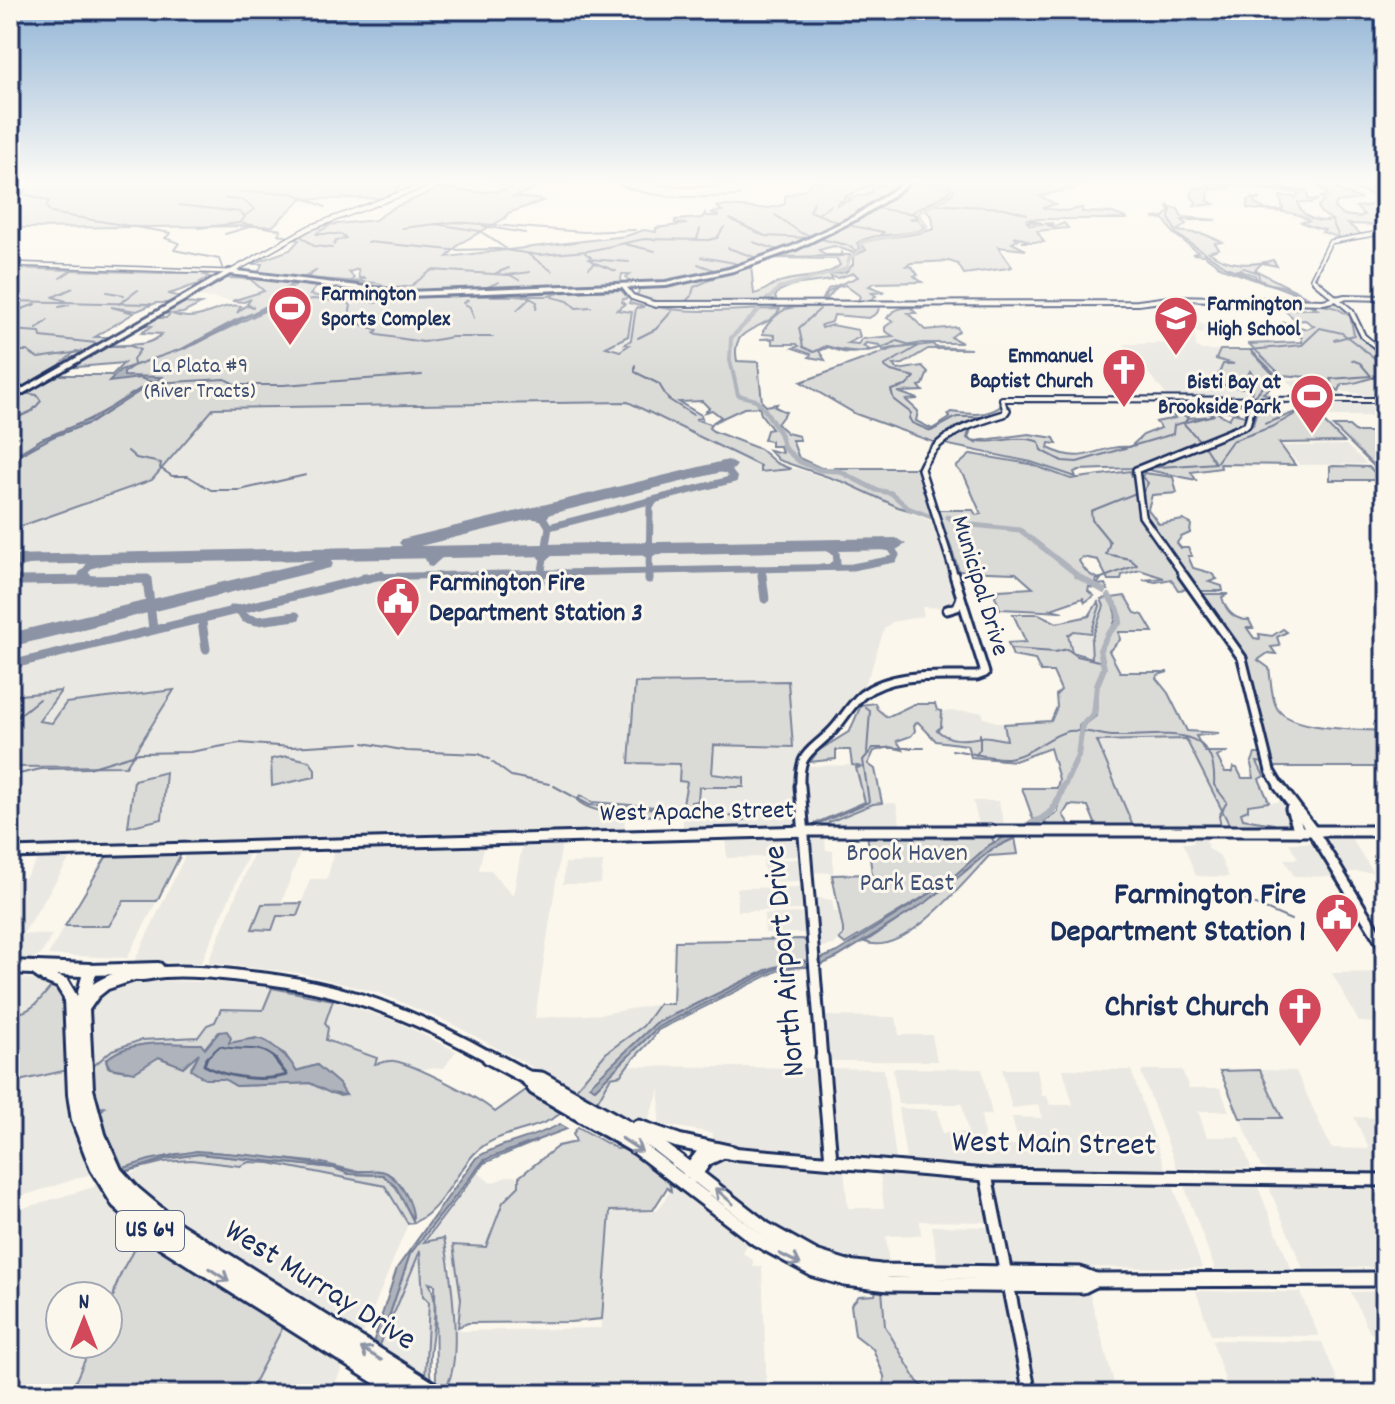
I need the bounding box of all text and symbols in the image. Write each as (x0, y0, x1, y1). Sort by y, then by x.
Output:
place label: Farmington Sports Complex (321, 280, 451, 336)
sports icon: Farmington Sports Complex (266, 284, 314, 347)
place label: Farmington High School (1207, 290, 1302, 346)
school or university icon: Farmington High School (1152, 294, 1200, 357)
place label: Emmanuel Baptist Church (970, 342, 1094, 398)
church icon: Emmanuel Baptist Church (1100, 346, 1148, 409)
park label: La Plata #9 (River Tracts) (144, 352, 256, 408)
place label: Bisti Bay at Brookside Park (1158, 368, 1282, 424)
sports icon: Bisti Bay at Brookside Park (1288, 372, 1336, 435)
street label: Municipal Drive (940, 511, 1018, 661)
place label: Farmington Fire Department Station 3 (429, 566, 643, 633)
public building icon: Farmington Fire Department Station 3 (374, 575, 422, 638)
street label: West Apache Street (600, 793, 795, 833)
park label: Brook Haven Park East (846, 836, 968, 903)
street label: North Airport Drive (754, 843, 820, 1079)
place label: Farmington Fire Department Station 1 (1050, 874, 1306, 957)
public building icon: Farmington Fire Department Station 1 (1313, 891, 1361, 954)
church icon: Christ Church (1276, 985, 1324, 1048)
place label: Christ Church (1105, 986, 1269, 1032)
street label: West Main Street (951, 1121, 1157, 1171)
one-way arrow (620, 1137, 643, 1153)
one-way arrow (714, 1188, 734, 1206)
street label: West Murray Drive (214, 1210, 424, 1364)
road number: US 64 (116, 1211, 184, 1251)
one-way arrow (778, 1252, 802, 1267)
one-way arrow (207, 1267, 230, 1283)
north arrow (44, 1280, 124, 1360)
text: N (79, 1288, 90, 1319)
one-way arrow (360, 1345, 383, 1361)

